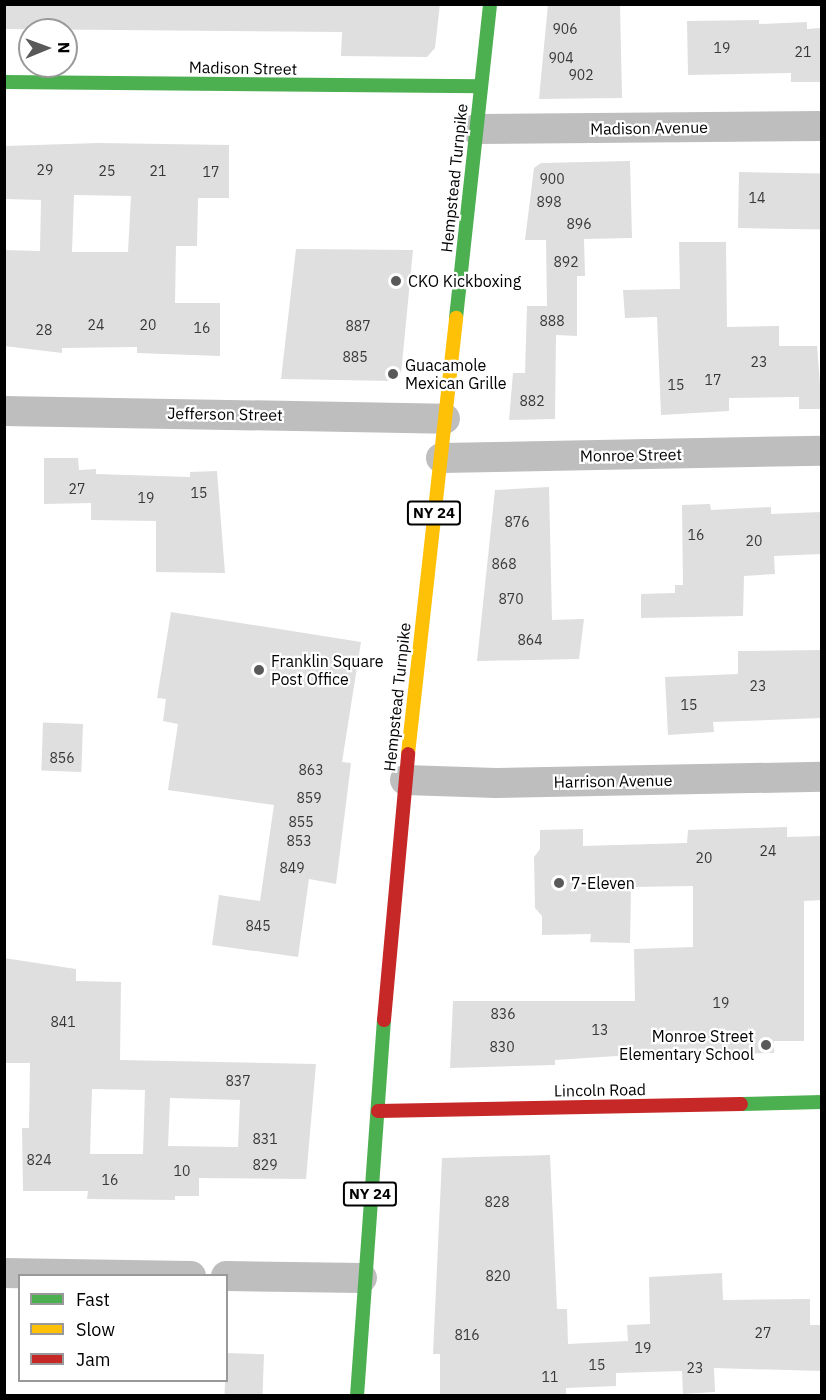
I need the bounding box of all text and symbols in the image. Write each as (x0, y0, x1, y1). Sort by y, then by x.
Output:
north arrow (18, 18, 78, 78)
house number: 906 (552, 21, 578, 37)
house number: 19 (714, 40, 730, 56)
text: N (54, 42, 74, 54)
house number: 21 (795, 44, 811, 60)
house number: 904 (548, 50, 574, 66)
street label: Madison Street (189, 57, 297, 79)
house number: 902 (568, 67, 594, 83)
street label: Hempstead Turnpike (437, 103, 471, 253)
street label: Madison Avenue (590, 117, 708, 139)
house number: 29 (37, 162, 53, 178)
house number: 25 (99, 163, 115, 179)
house number: 21 (150, 163, 166, 179)
house number: 17 (203, 164, 219, 180)
house number: 900 (539, 171, 565, 187)
house number: 14 (749, 190, 765, 206)
house number: 898 (536, 194, 562, 210)
house number: 896 (566, 216, 592, 232)
house number: 892 (553, 254, 579, 270)
place label: CKO Kickboxing (408, 271, 521, 291)
marker: CKO Kickboxing (389, 274, 403, 288)
house number: 888 (539, 313, 565, 329)
house number: 24 (88, 317, 104, 333)
house number: 20 (140, 317, 156, 333)
house number: 887 (345, 318, 371, 334)
house number: 16 (194, 320, 210, 336)
house number: 28 (36, 322, 52, 338)
house number: 885 (342, 349, 368, 365)
house number: 23 (751, 354, 767, 370)
place label: Guacamole Mexican Grille (405, 355, 507, 393)
marker: Guacamole Mexican Grille (386, 367, 400, 381)
house number: 17 (705, 372, 721, 388)
house number: 15 (668, 377, 684, 393)
house number: 882 (519, 393, 545, 409)
street label: Jefferson Street (167, 403, 283, 425)
street label: Monroe Street (580, 445, 682, 465)
house number: 27 (69, 481, 85, 497)
house number: 15 (191, 485, 207, 501)
house number: 19 (138, 490, 154, 506)
road number: NY 24 (406, 501, 462, 525)
house number: 876 (504, 514, 530, 530)
house number: 16 (688, 527, 704, 543)
house number: 20 (746, 533, 762, 549)
house number: 868 (491, 556, 517, 572)
house number: 870 (498, 591, 524, 607)
street label: Hempstead Turnpike (380, 622, 414, 772)
house number: 864 (517, 632, 543, 648)
place label: Franklin Square Post Office (271, 651, 383, 689)
marker: Franklin Square Post Office (252, 663, 266, 677)
house number: 23 (750, 678, 766, 694)
house number: 15 (681, 697, 697, 713)
house number: 856 (49, 750, 75, 766)
house number: 863 (298, 762, 324, 778)
street label: Harrison Avenue (554, 770, 672, 792)
house number: 859 (296, 790, 322, 806)
house number: 855 (288, 814, 314, 830)
house number: 853 (286, 833, 312, 849)
house number: 24 (760, 843, 776, 859)
house number: 20 (696, 850, 712, 866)
house number: 849 (279, 860, 305, 876)
place label: 7-Eleven (571, 873, 635, 893)
marker: 7-Eleven (552, 876, 566, 890)
house number: 845 (245, 918, 271, 934)
house number: 19 (713, 995, 729, 1011)
house number: 836 (490, 1006, 516, 1022)
house number: 841 (50, 1014, 76, 1030)
house number: 13 (592, 1022, 608, 1038)
place label: Monroe Street Elementary School (619, 1026, 754, 1064)
marker: Monroe Street Elementary School (759, 1038, 773, 1052)
house number: 830 (489, 1039, 515, 1055)
house number: 837 (225, 1073, 251, 1089)
street label: Lincoln Road (554, 1080, 646, 1100)
house number: 831 (252, 1131, 278, 1147)
house number: 824 (26, 1152, 52, 1168)
house number: 829 (252, 1157, 278, 1173)
house number: 10 (174, 1163, 190, 1179)
house number: 16 (102, 1172, 118, 1188)
road number: NY 24 (342, 1182, 398, 1206)
house number: 828 (484, 1194, 510, 1210)
house number: 820 (485, 1268, 511, 1284)
legend (18, 1274, 228, 1382)
text: Fast (76, 1288, 110, 1311)
text: Slow (76, 1318, 115, 1341)
house number: 27 (755, 1325, 771, 1341)
house number: 816 (454, 1327, 480, 1343)
house number: 19 (635, 1340, 651, 1356)
text: Jam (76, 1348, 111, 1371)
house number: 15 (589, 1357, 605, 1373)
house number: 23 (687, 1360, 703, 1376)
house number: 11 (542, 1369, 558, 1385)

